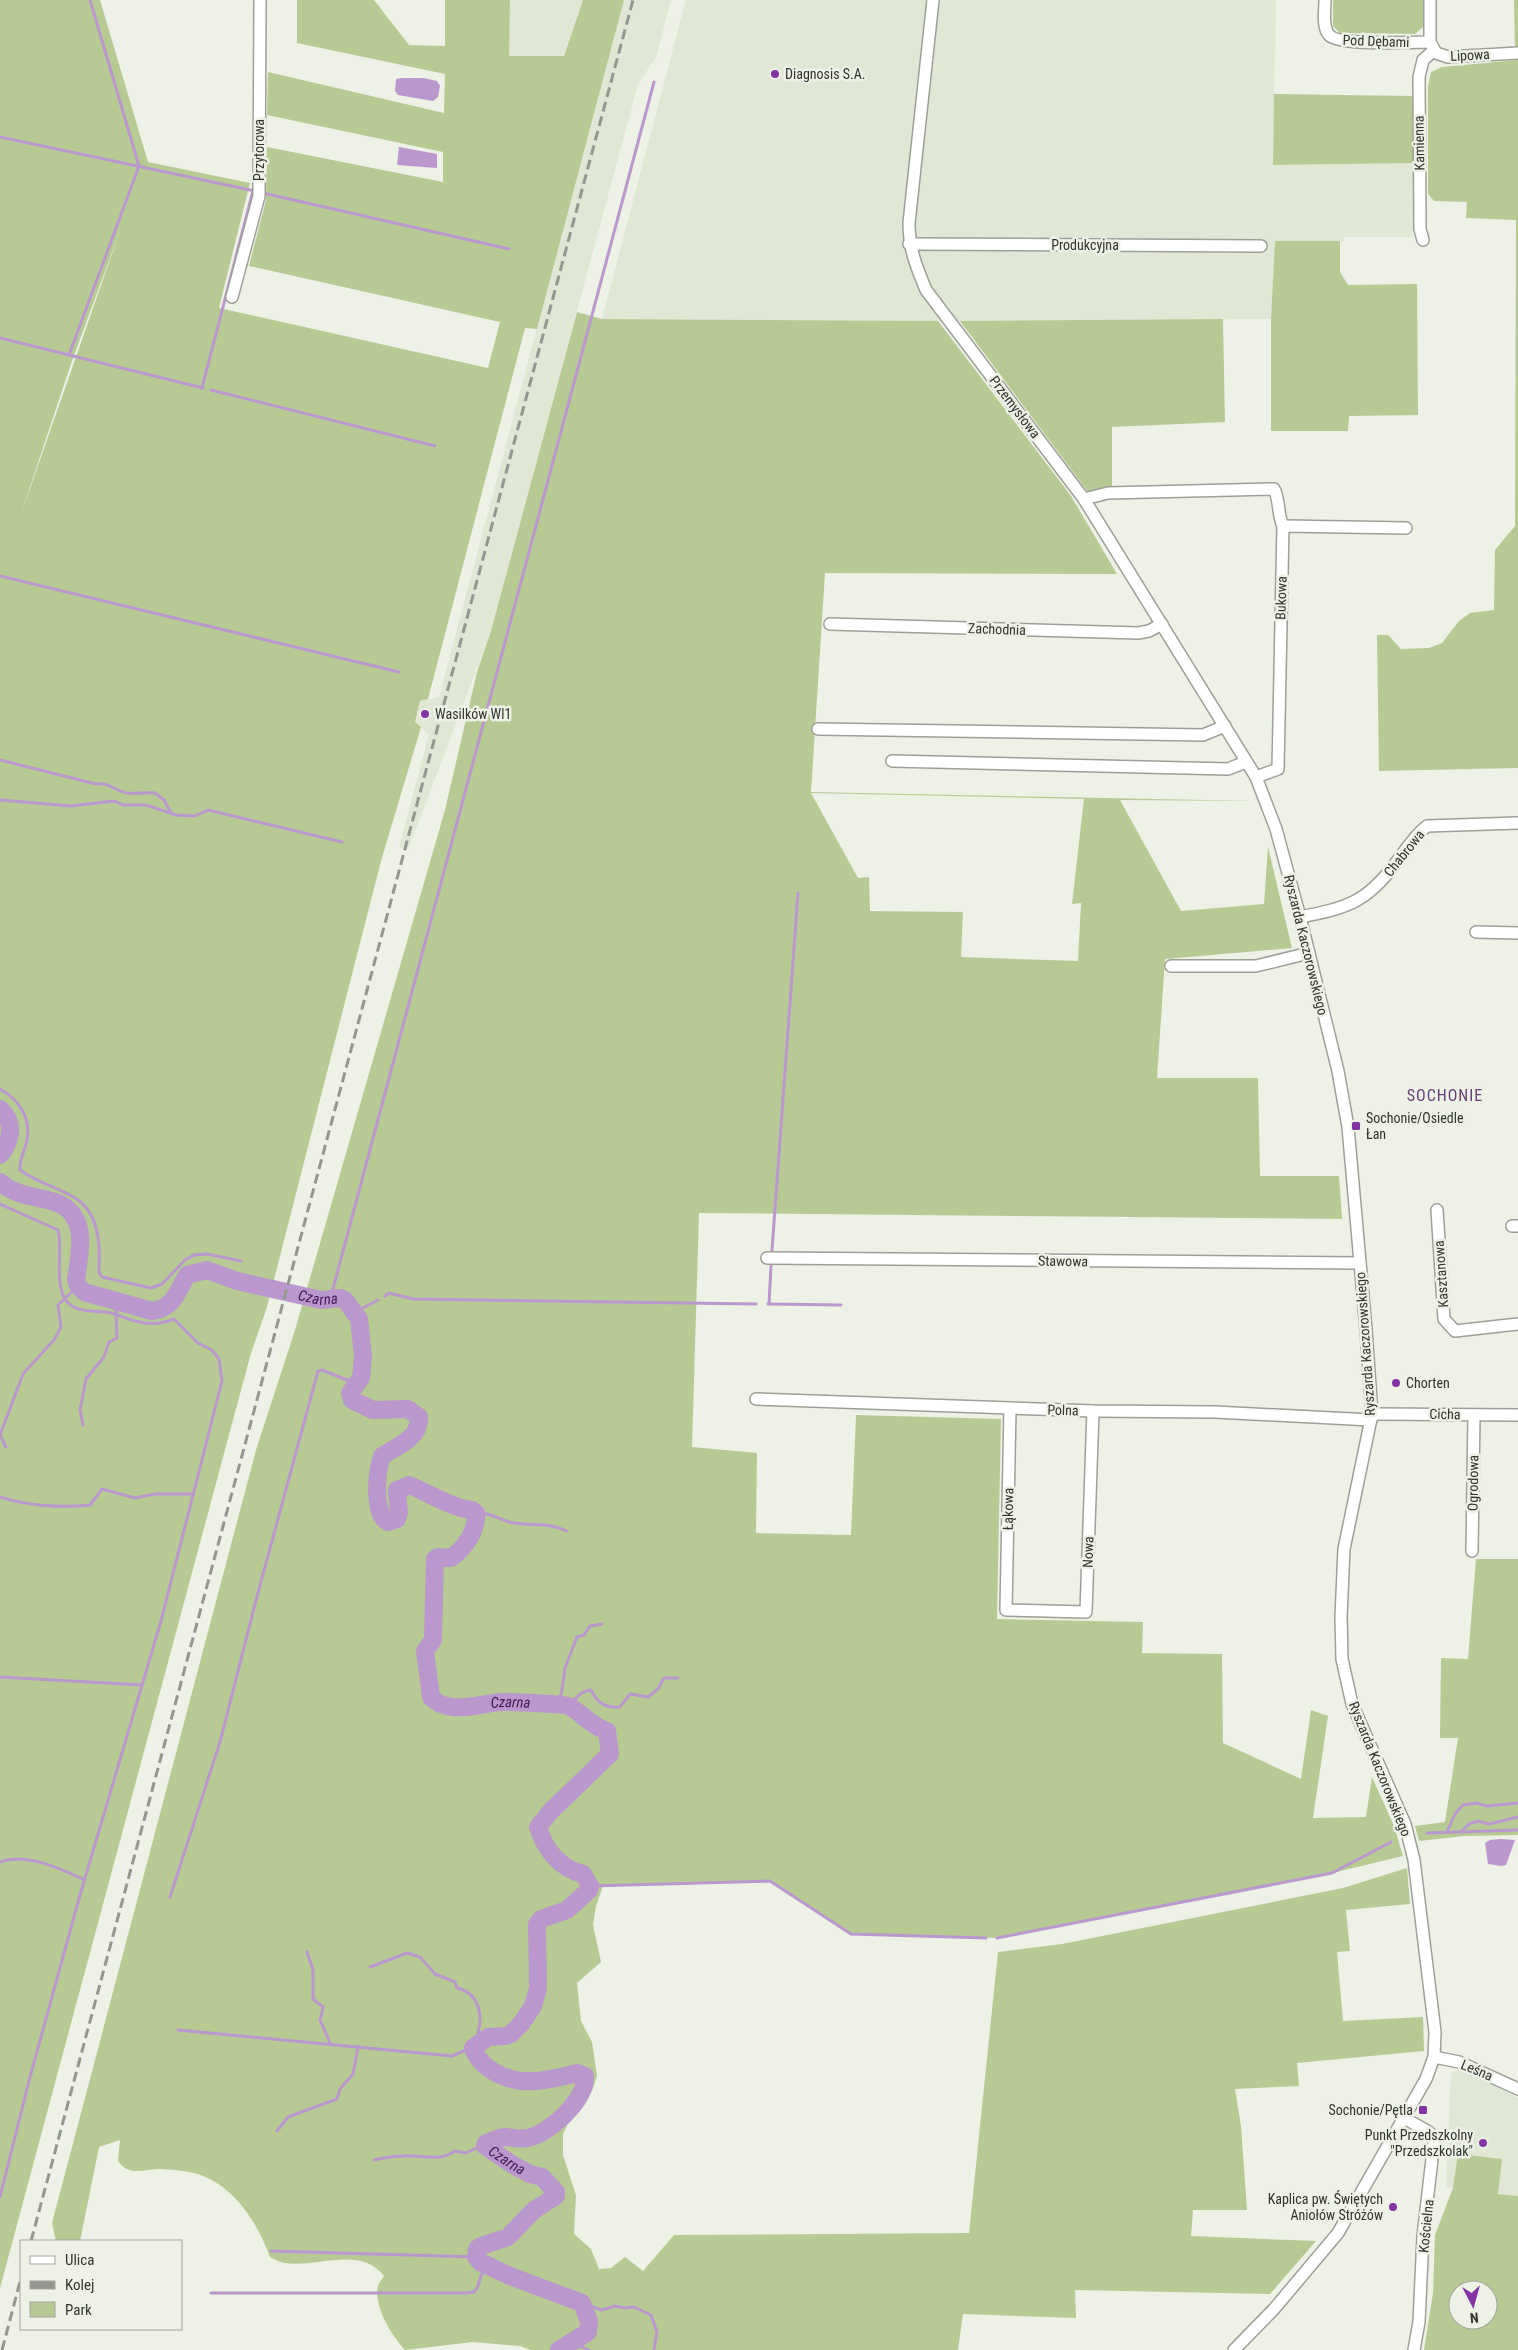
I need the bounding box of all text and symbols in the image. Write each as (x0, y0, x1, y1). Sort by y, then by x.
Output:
street label: Pod Dębami (1342, 32, 1410, 50)
street label: Lipowa (1450, 46, 1490, 64)
place label: Diagnosis S.A. (785, 66, 866, 82)
marker: Diagnosis S.A. (769, 68, 781, 80)
street label: Kamienna (1411, 115, 1427, 171)
street label: Przytorowa (251, 119, 267, 181)
street label: Produkcyjna (1051, 237, 1119, 253)
street label: Przemysłowa (986, 373, 1044, 441)
street label: Bukowa (1272, 576, 1290, 620)
street label: Zachodnia (968, 620, 1026, 638)
place label: Wasilków Wl1 (435, 706, 511, 722)
marker: Wasilków Wl1 (419, 708, 431, 720)
street label: Chabrowa (1380, 826, 1428, 880)
street label: Ryszarda Kaczorowskiego (1281, 873, 1331, 1017)
district label: SOCHONIE (1407, 1086, 1483, 1105)
place label: Sochonie/Osiedle Łan (1366, 1110, 1464, 1142)
marker: Sochonie/Osiedle Łan (1350, 1120, 1362, 1132)
street label: Kasztanowa (1431, 1240, 1451, 1308)
street label: Stawowa (1038, 1253, 1088, 1269)
street label: Ryszarda Kaczorowskiego (1352, 1272, 1378, 1416)
water label: Czarna (296, 1286, 339, 1309)
place label: Chorten (1406, 1375, 1450, 1391)
marker: Chorten (1390, 1377, 1402, 1389)
street label: Polna (1047, 1401, 1079, 1419)
street label: Cicha (1429, 1406, 1461, 1422)
street label: Ogrodowa (1465, 1455, 1481, 1511)
street label: Łąkowa (1000, 1488, 1016, 1530)
street label: Nowa (1079, 1536, 1097, 1568)
water label: Czarna (489, 1693, 531, 1712)
street label: Ryszarda Kaczorowskiego (1346, 1699, 1414, 1839)
street label: Leśna (1459, 2056, 1495, 2084)
place label: Sochonie/Pętla (1328, 2102, 1413, 2118)
marker: Sochonie/Pętla (1417, 2104, 1429, 2116)
place label: Punkt Przedszkolny "Przedszkolak" (1365, 2127, 1473, 2159)
marker: Punkt Przedszkolny "Przedszkolak" (1477, 2137, 1489, 2149)
water label: Czarna (485, 2142, 528, 2179)
place label: Kaplica pw. Świętych Aniołów Stróżów (1268, 2190, 1383, 2223)
street label: Kościelna (1415, 2198, 1437, 2254)
marker: Kaplica pw. Świętych Aniołów Stróżów (1387, 2201, 1399, 2213)
legend (20, 2240, 182, 2330)
text: Ulica (65, 2251, 94, 2269)
text: Kolej (65, 2276, 94, 2294)
north arrow (1448, 2280, 1498, 2330)
text: Park (65, 2301, 92, 2319)
text: N (1469, 2310, 1479, 2326)

